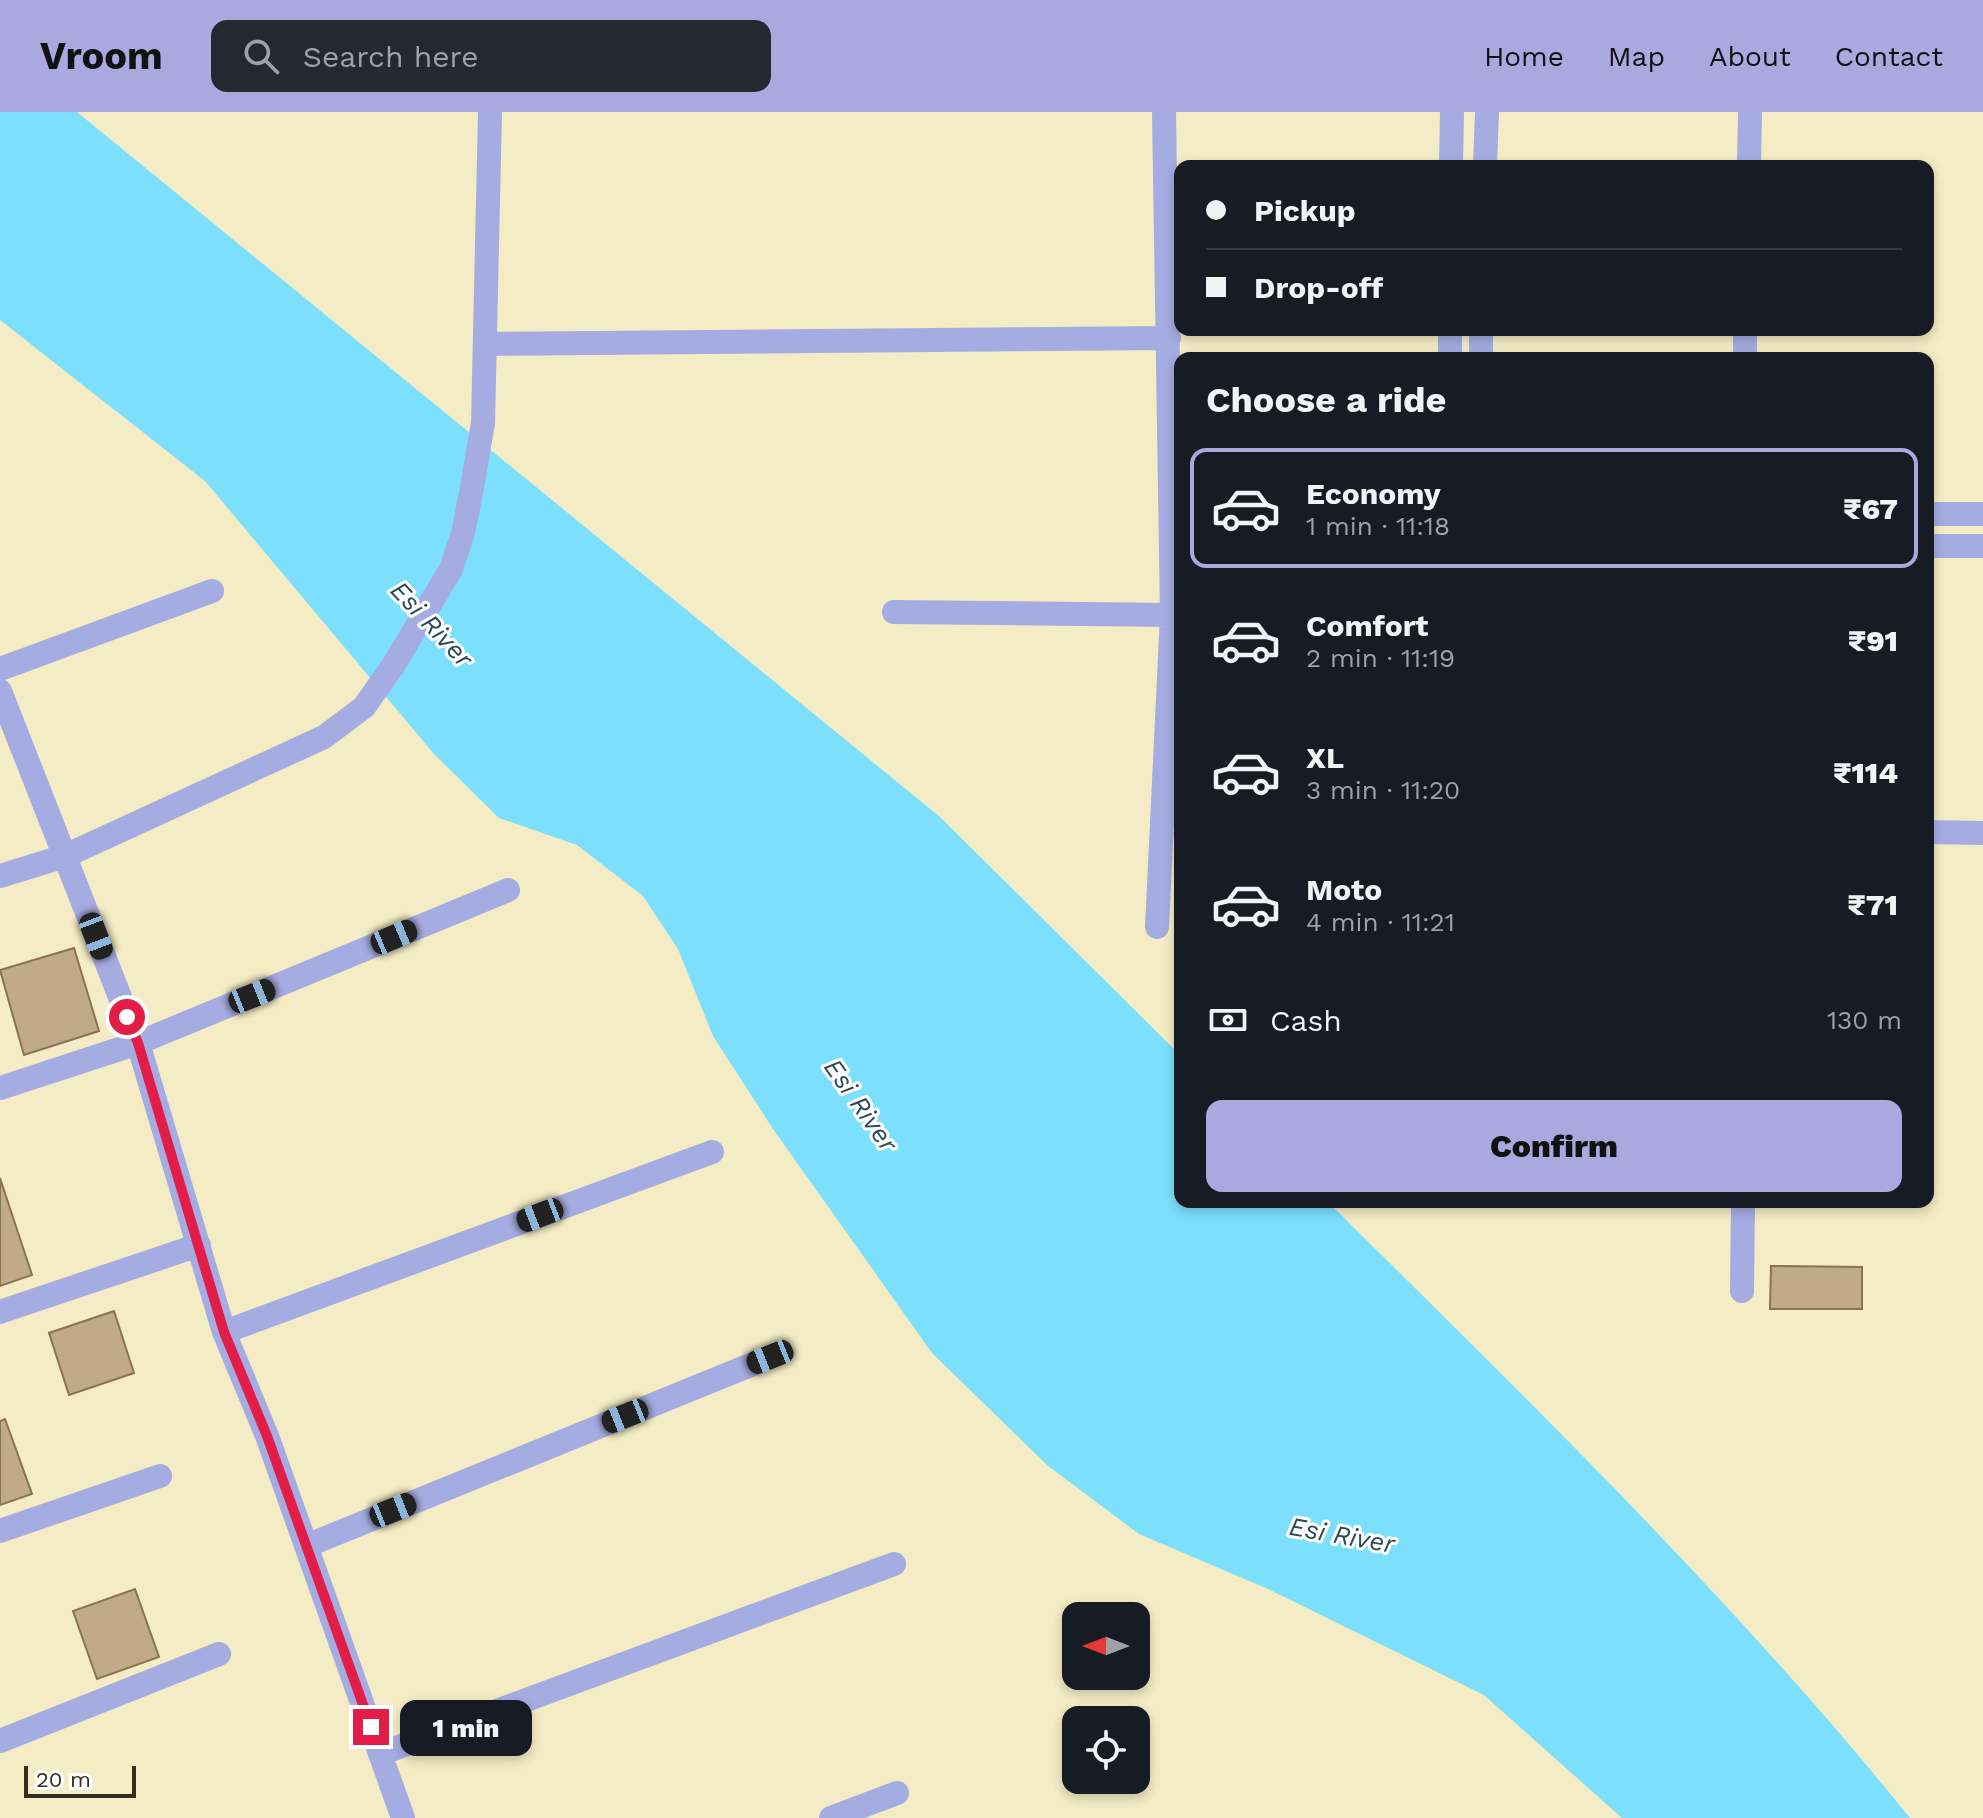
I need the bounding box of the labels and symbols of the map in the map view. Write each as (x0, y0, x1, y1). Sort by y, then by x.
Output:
water label: Esi River (385, 575, 480, 674)
car (76, 909, 116, 963)
car (367, 917, 421, 957)
car (225, 976, 279, 1016)
route start (109, 999, 145, 1035)
water label: Esi River (818, 1053, 904, 1158)
car (513, 1195, 567, 1235)
car (743, 1337, 797, 1377)
car (598, 1396, 652, 1436)
car (366, 1490, 420, 1530)
water label: Esi River (1287, 1511, 1398, 1559)
north arrow (1062, 1602, 1150, 1690)
callout: 1 min (399, 1699, 531, 1755)
route end (353, 1709, 389, 1745)
scale bar (24, 1762, 136, 1798)

